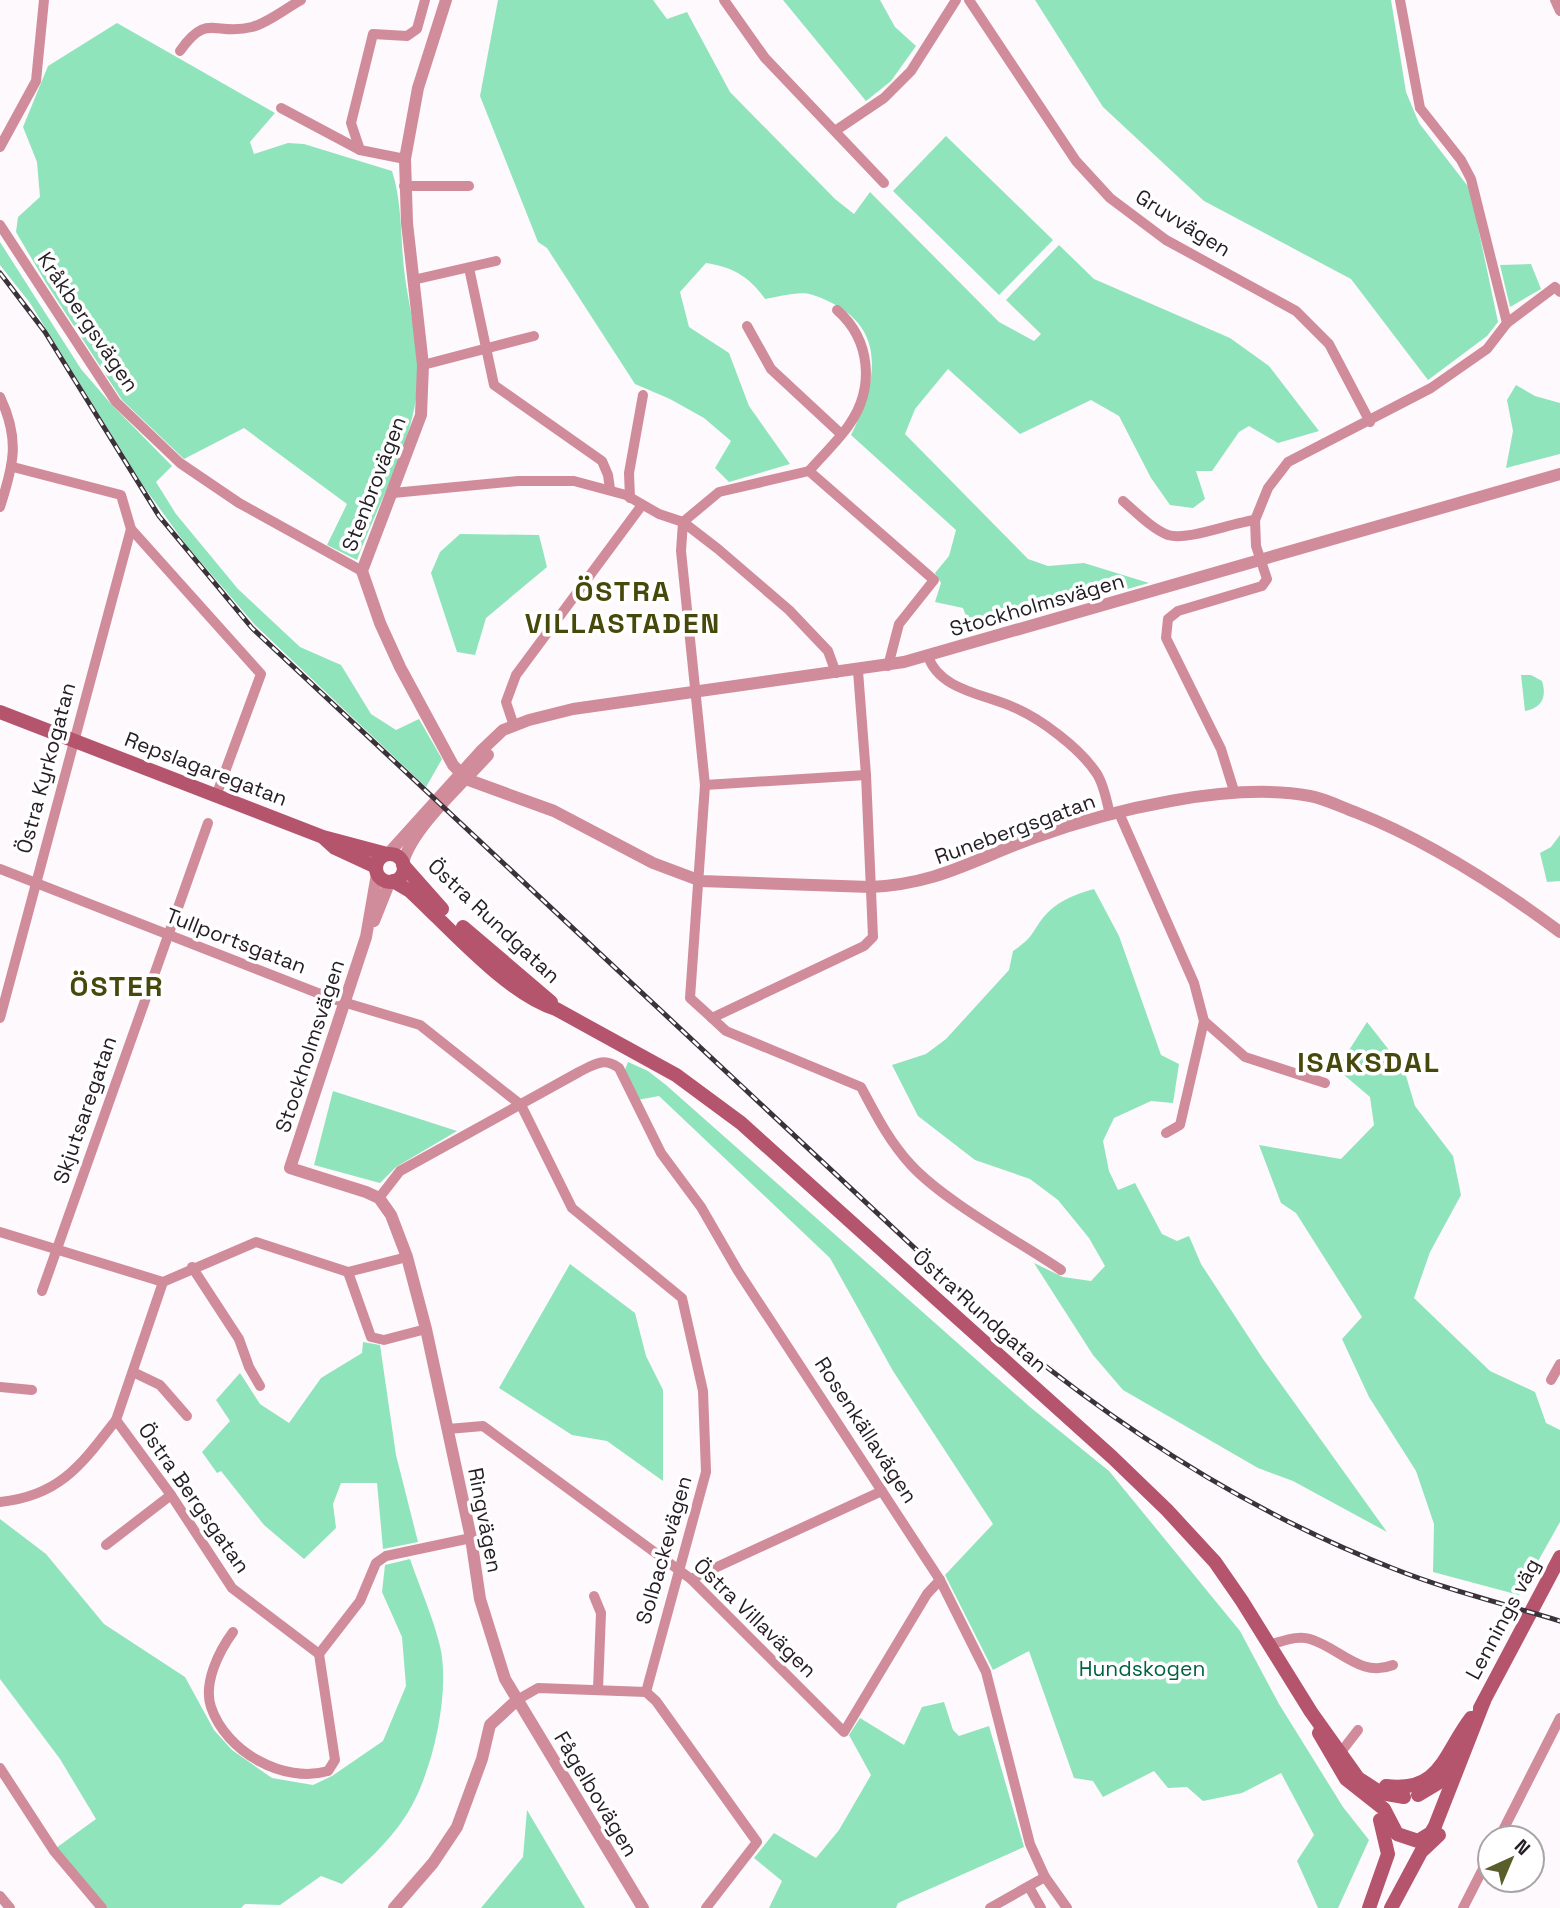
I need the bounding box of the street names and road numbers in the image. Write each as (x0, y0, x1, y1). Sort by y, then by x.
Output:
street label: Gruvvägen (1131, 183, 1236, 263)
street label: Kråkbergsvägen (32, 247, 145, 397)
street label: Stenbrovägen (335, 412, 412, 555)
street label: Stockholmsvägen (946, 567, 1127, 642)
street label: Östra Kyrkogatan (10, 679, 81, 856)
street label: Repslagaregatan (121, 725, 291, 812)
street label: Runebergsgatan (931, 787, 1099, 870)
street label: Östra Rundgatan (422, 852, 566, 989)
street label: Tullportsgatan (162, 901, 310, 980)
street label: Stockholmsvägen (269, 956, 350, 1136)
street label: Skjutsaregatan (47, 1032, 122, 1187)
street label: Östra Rundgatan (908, 1243, 1053, 1378)
street label: Rosenkällavägen (809, 1351, 924, 1508)
street label: Östra Bergsgatan (132, 1417, 256, 1578)
street label: Ringvägen (462, 1465, 509, 1575)
street label: Solbackevägen (629, 1473, 698, 1627)
street label: Östra Villavägen (688, 1552, 823, 1683)
street label: Lennings väg (1459, 1553, 1546, 1684)
street label: Fågelbovägen (548, 1726, 644, 1861)

